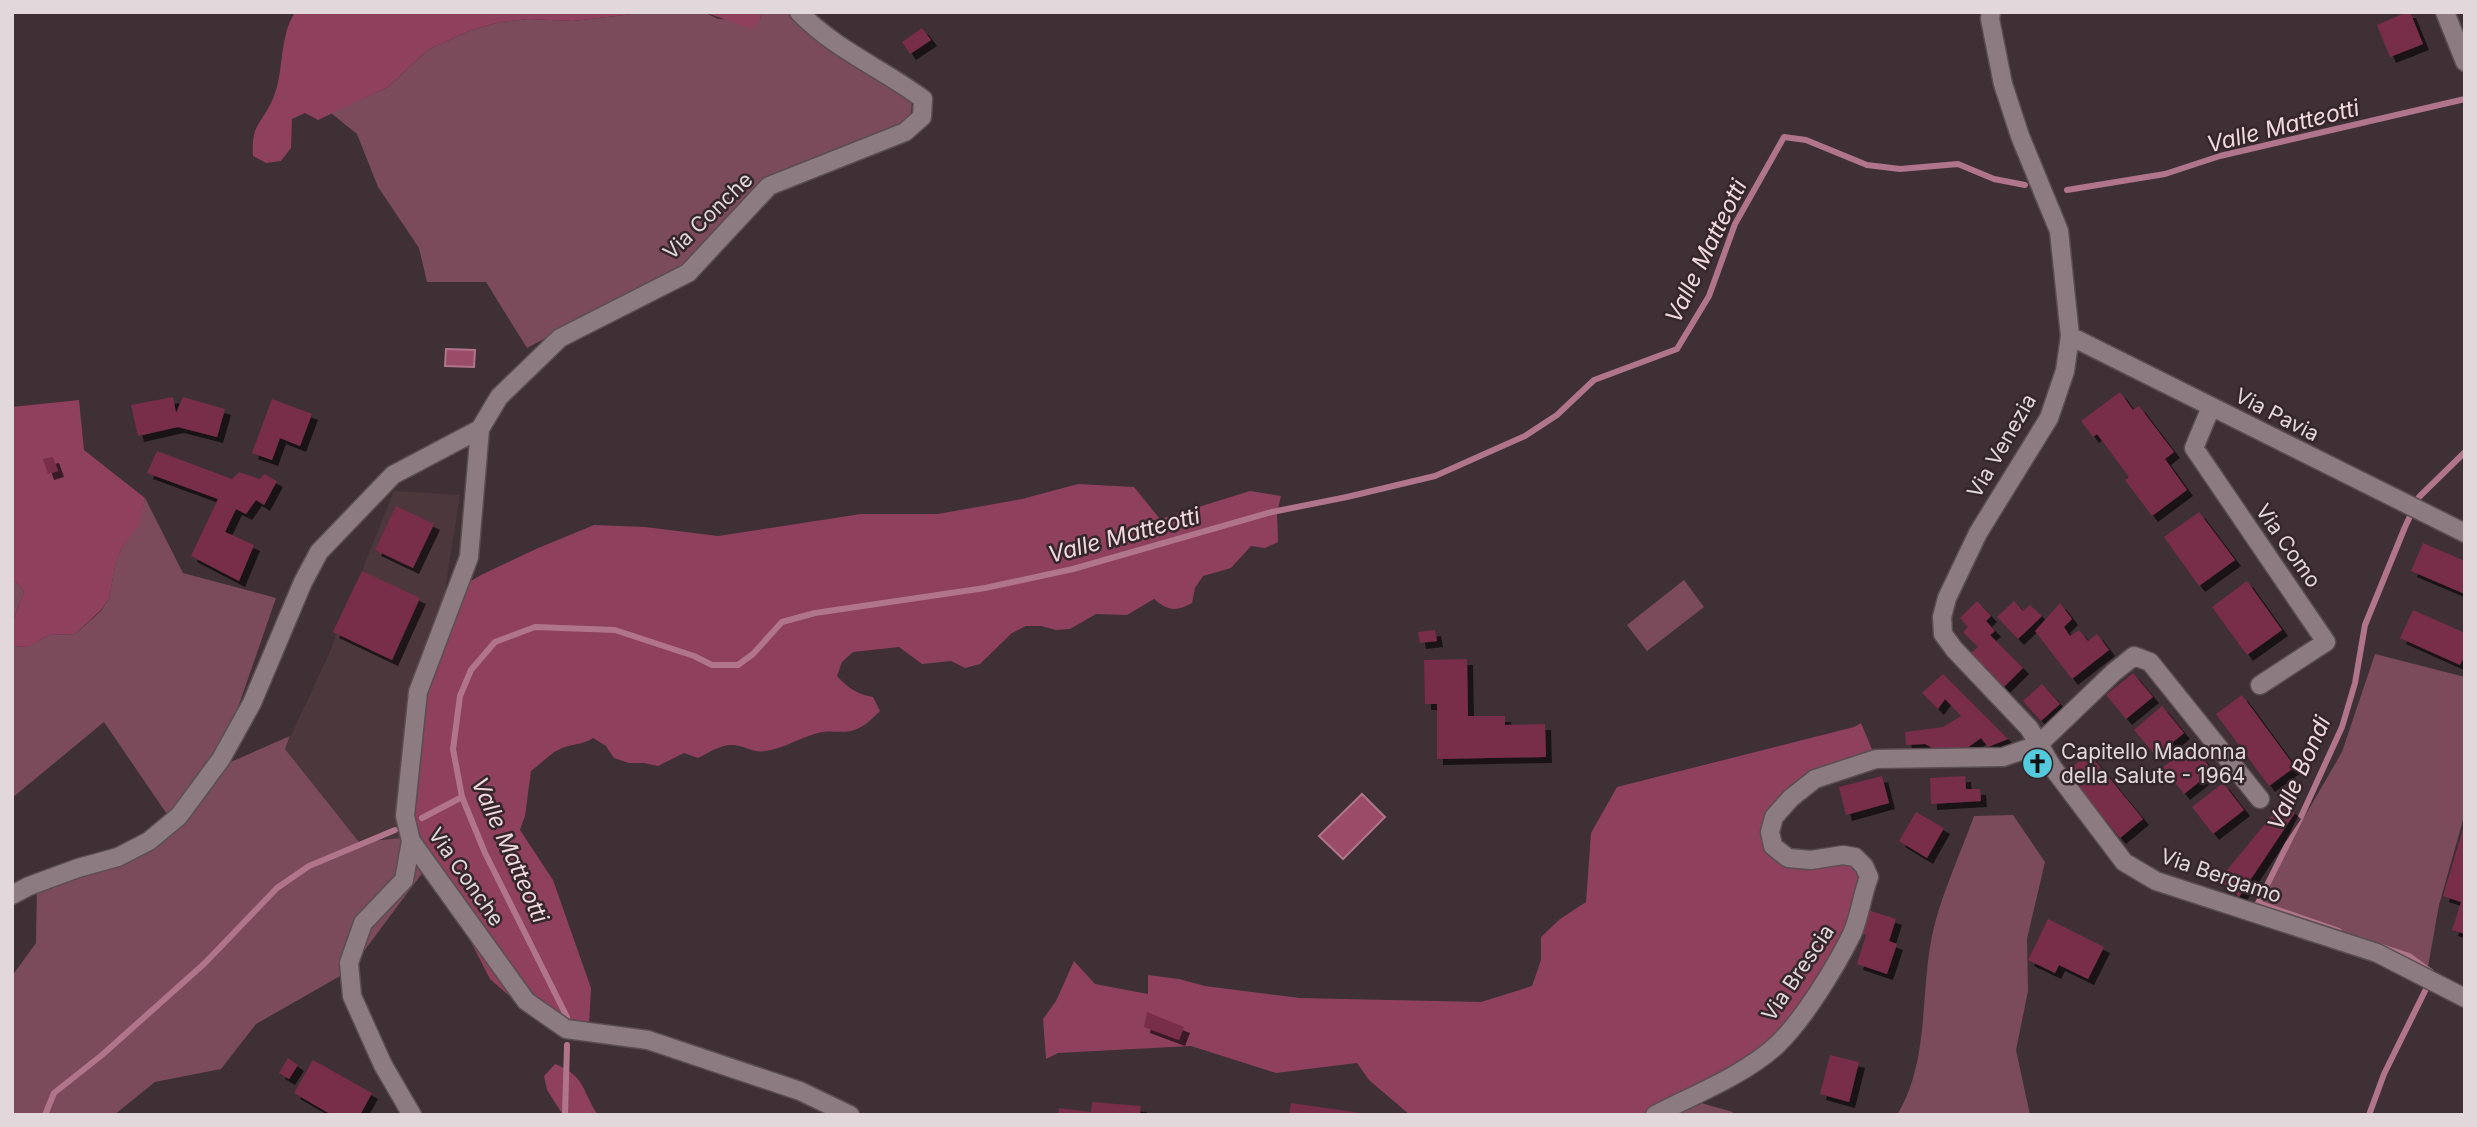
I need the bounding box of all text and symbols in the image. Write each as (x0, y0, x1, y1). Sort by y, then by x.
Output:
water label: Valle Matteotti (2204, 93, 2362, 158)
street label: Via Conche (658, 167, 757, 264)
water label: Valle Matteotti (1659, 174, 1753, 327)
street label: Via Pavia (2231, 383, 2323, 446)
street label: Via Venezia (1962, 389, 2041, 502)
street label: Via Como (2251, 499, 2326, 592)
water label: Valle Matteotti (1045, 501, 1203, 569)
water label: Valle Bondi (2261, 711, 2337, 834)
place label: Capitello Madonna della Salute - 1964 (2061, 739, 2246, 788)
church icon: Capitello Madonna della Salute - 1964 (2021, 747, 2055, 781)
water label: Valle Matteotti (465, 773, 555, 927)
street label: Via Conche (423, 823, 509, 931)
street label: Via Bergamo (2157, 843, 2285, 908)
street label: Via Brescia (1756, 920, 1839, 1026)

